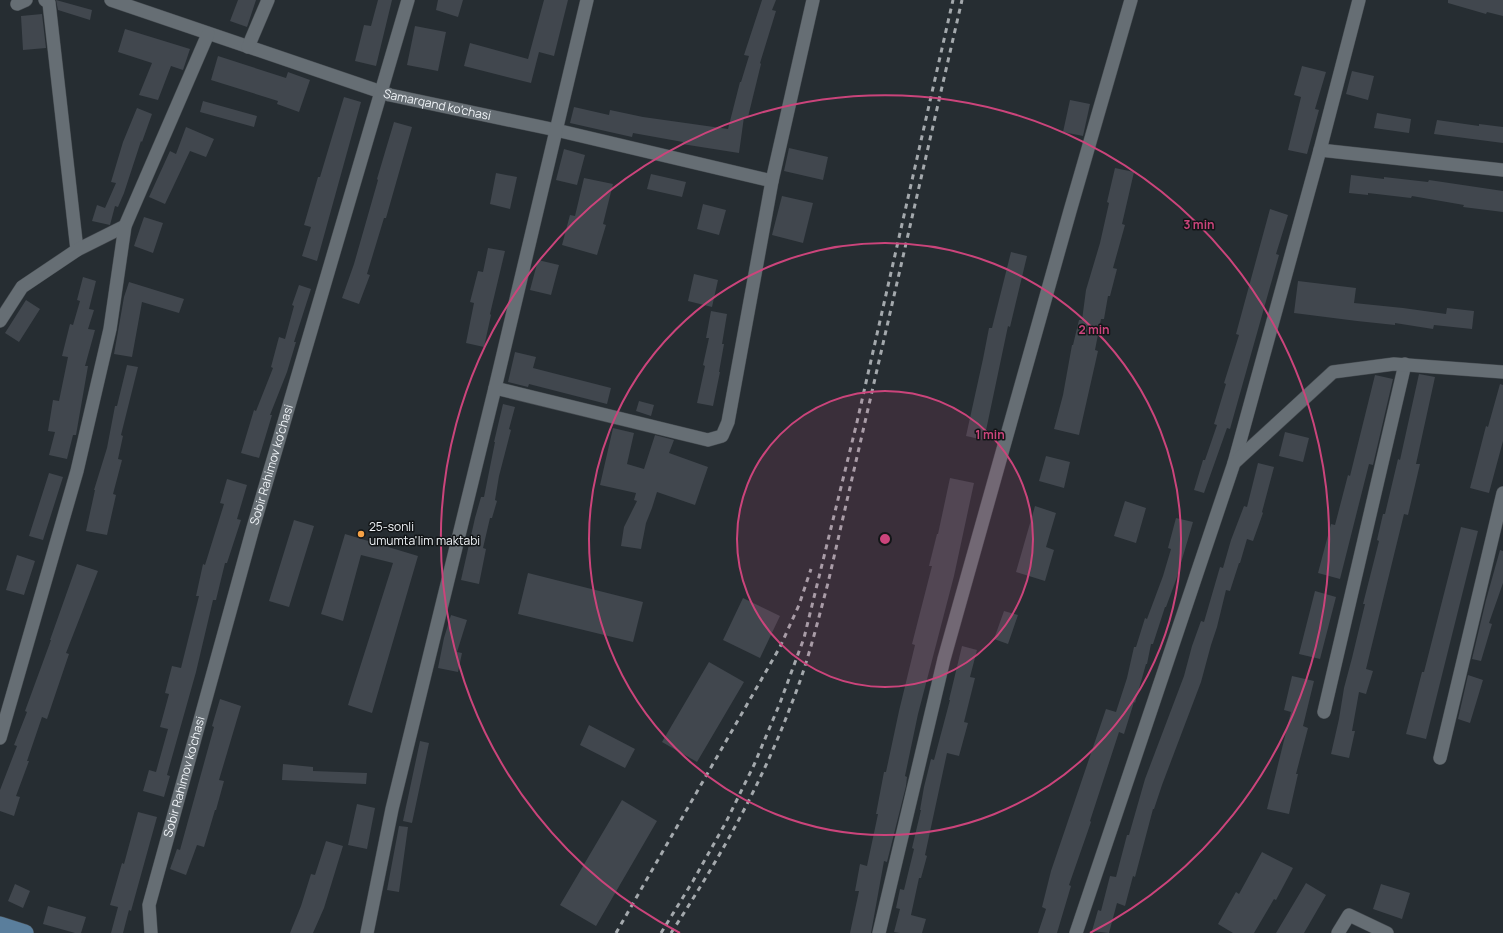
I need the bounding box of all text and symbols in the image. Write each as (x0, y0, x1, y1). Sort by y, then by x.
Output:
street label: Samarqand ko'chasi (381, 84, 493, 124)
text: 3 min (1183, 216, 1215, 233)
text: 2 min (1078, 321, 1110, 338)
street label: Sobir Rahimov ko'chasi (245, 402, 297, 527)
text: 1 min (975, 426, 1005, 443)
place label: 25-sonli umumta'lim maktabi (369, 518, 480, 549)
marker: 25-sonli umumta'lim maktabi (356, 529, 366, 539)
centre of rings (878, 532, 892, 546)
street label: Sobir Rahimov ko'chasi (159, 714, 209, 839)

